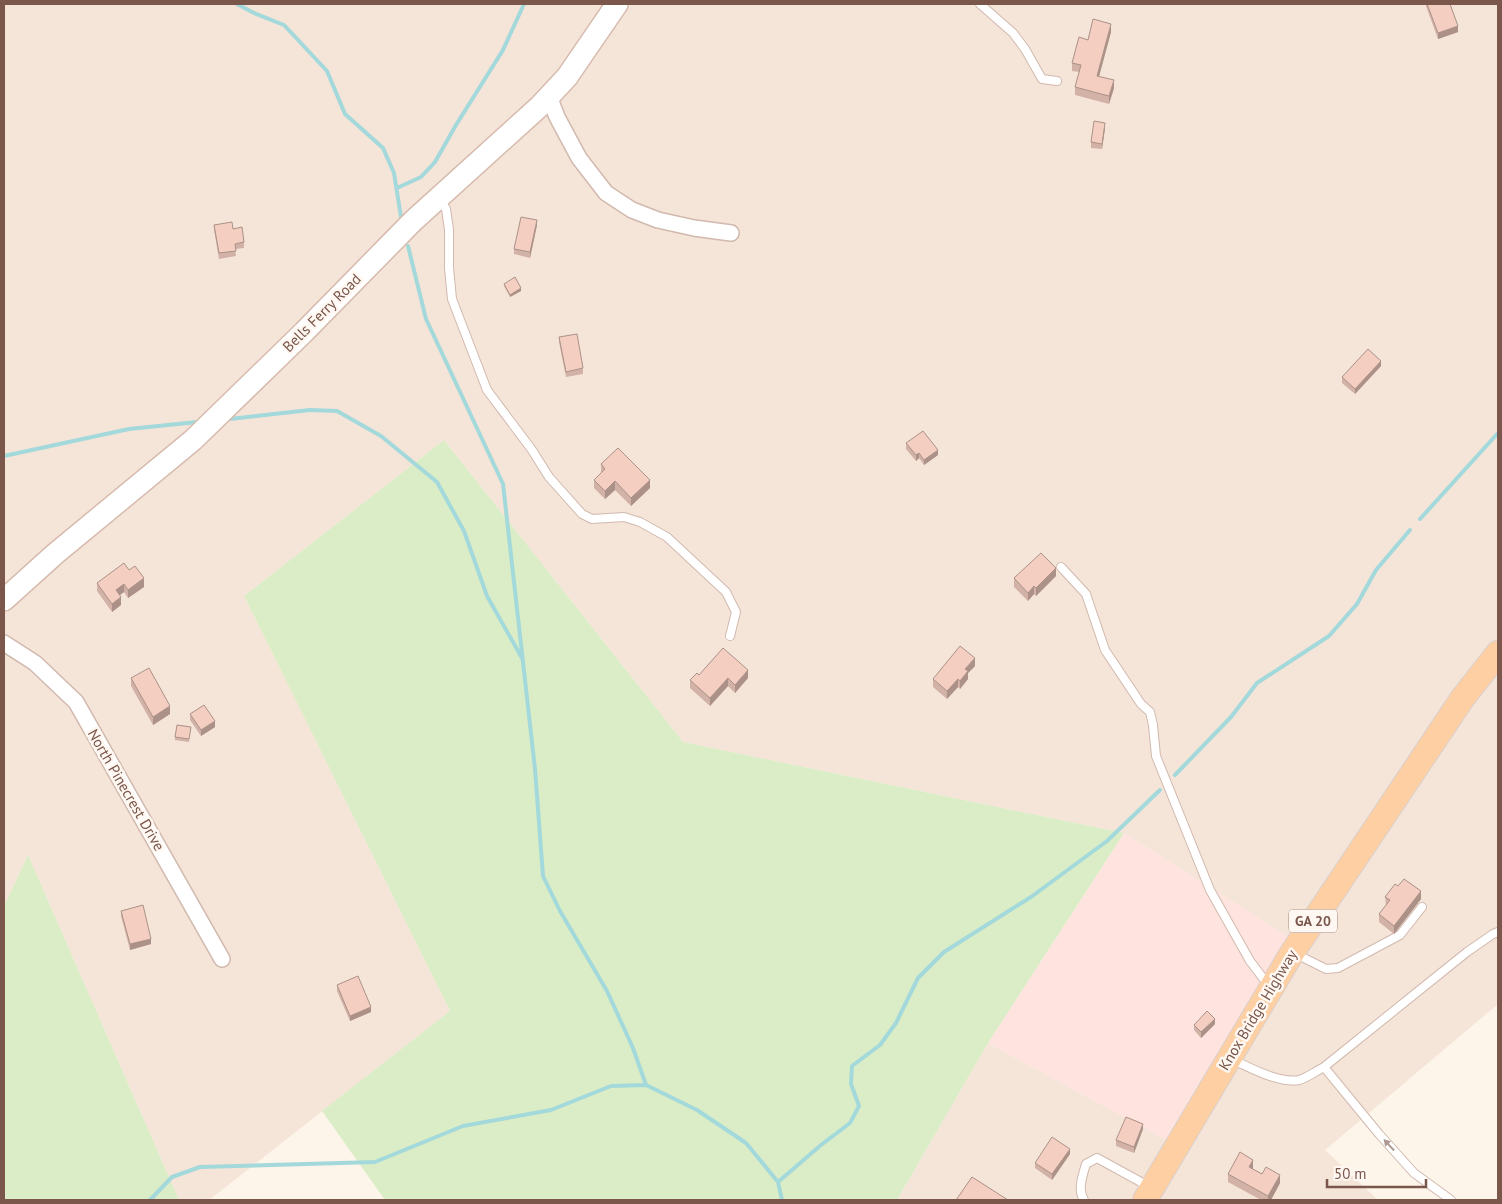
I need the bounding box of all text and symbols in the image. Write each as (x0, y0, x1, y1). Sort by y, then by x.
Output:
street label: Bells Ferry Road (278, 269, 365, 356)
street label: North Pinecrest Drive (84, 725, 169, 854)
road number: GA 20 (1289, 909, 1337, 932)
street label: Knox Bridge Highway (1214, 946, 1301, 1073)
one-way arrow (1383, 1139, 1394, 1152)
scale bar (1327, 1156, 1426, 1188)
text: 50 m (1334, 1164, 1367, 1183)

